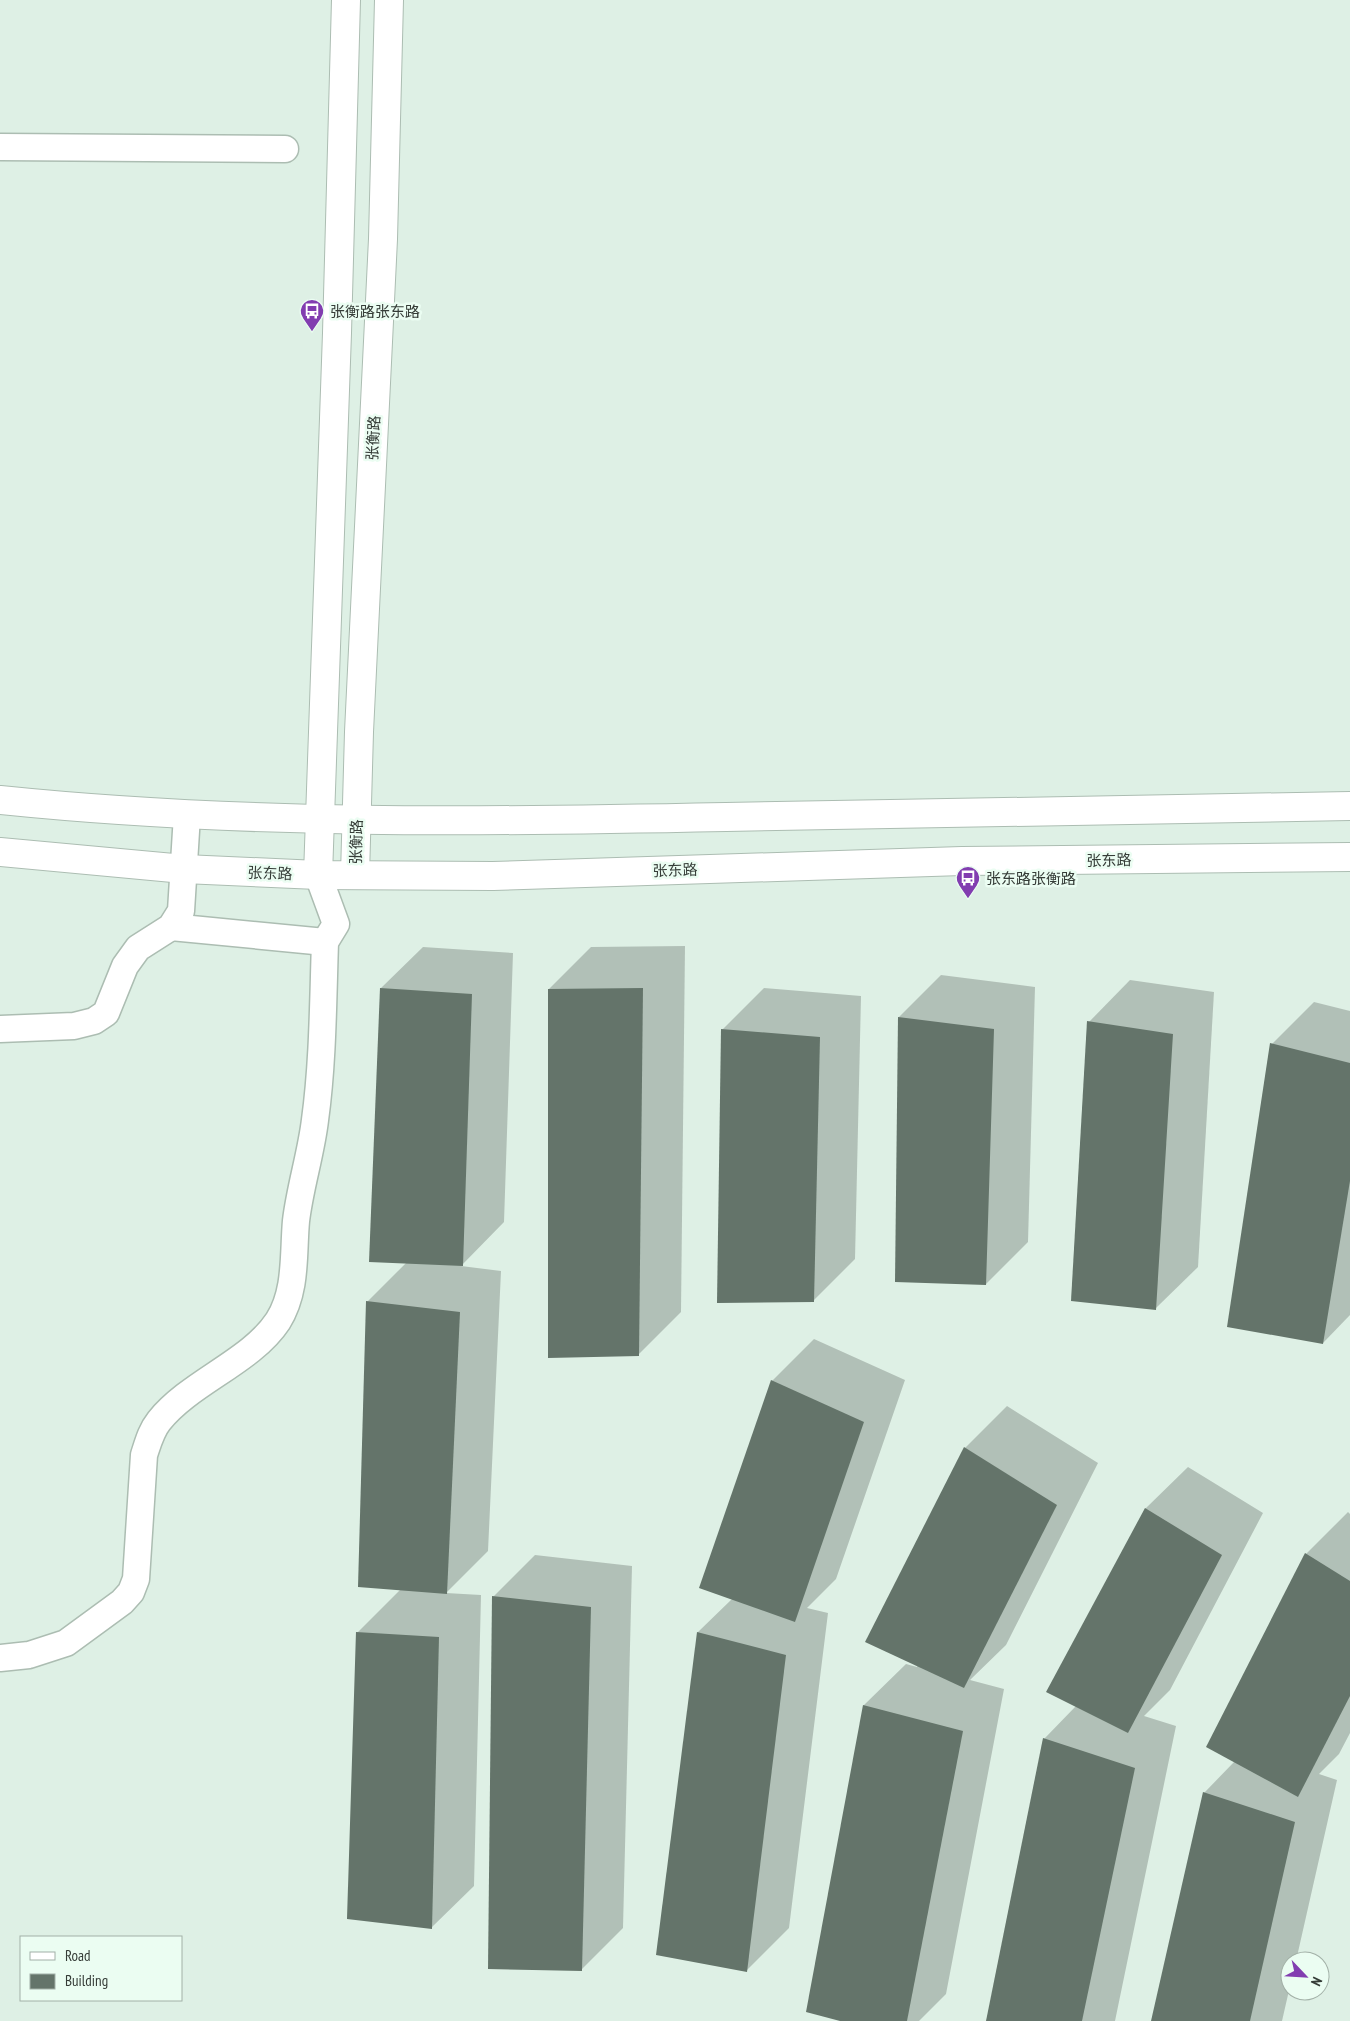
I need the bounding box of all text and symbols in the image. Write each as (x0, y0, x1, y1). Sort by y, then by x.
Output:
bus stop icon: 张衡路张东路 (299, 298, 325, 332)
place label: 张衡路张东路 (330, 302, 420, 321)
street label: 张衡路 (362, 415, 384, 461)
street label: 张衡路 (346, 819, 366, 865)
street label: 张东路 (1086, 850, 1132, 870)
street label: 张东路 (652, 860, 698, 880)
street label: 张东路 (247, 863, 293, 883)
bus stop icon: 张东路张衡路 (955, 865, 981, 899)
place label: 张东路张衡路 (986, 869, 1076, 888)
legend (20, 1936, 182, 2001)
text: Road (65, 1946, 91, 1965)
north arrow (1280, 1951, 1330, 2001)
text: Building (65, 1971, 108, 1990)
text: N (1307, 1974, 1327, 1989)

